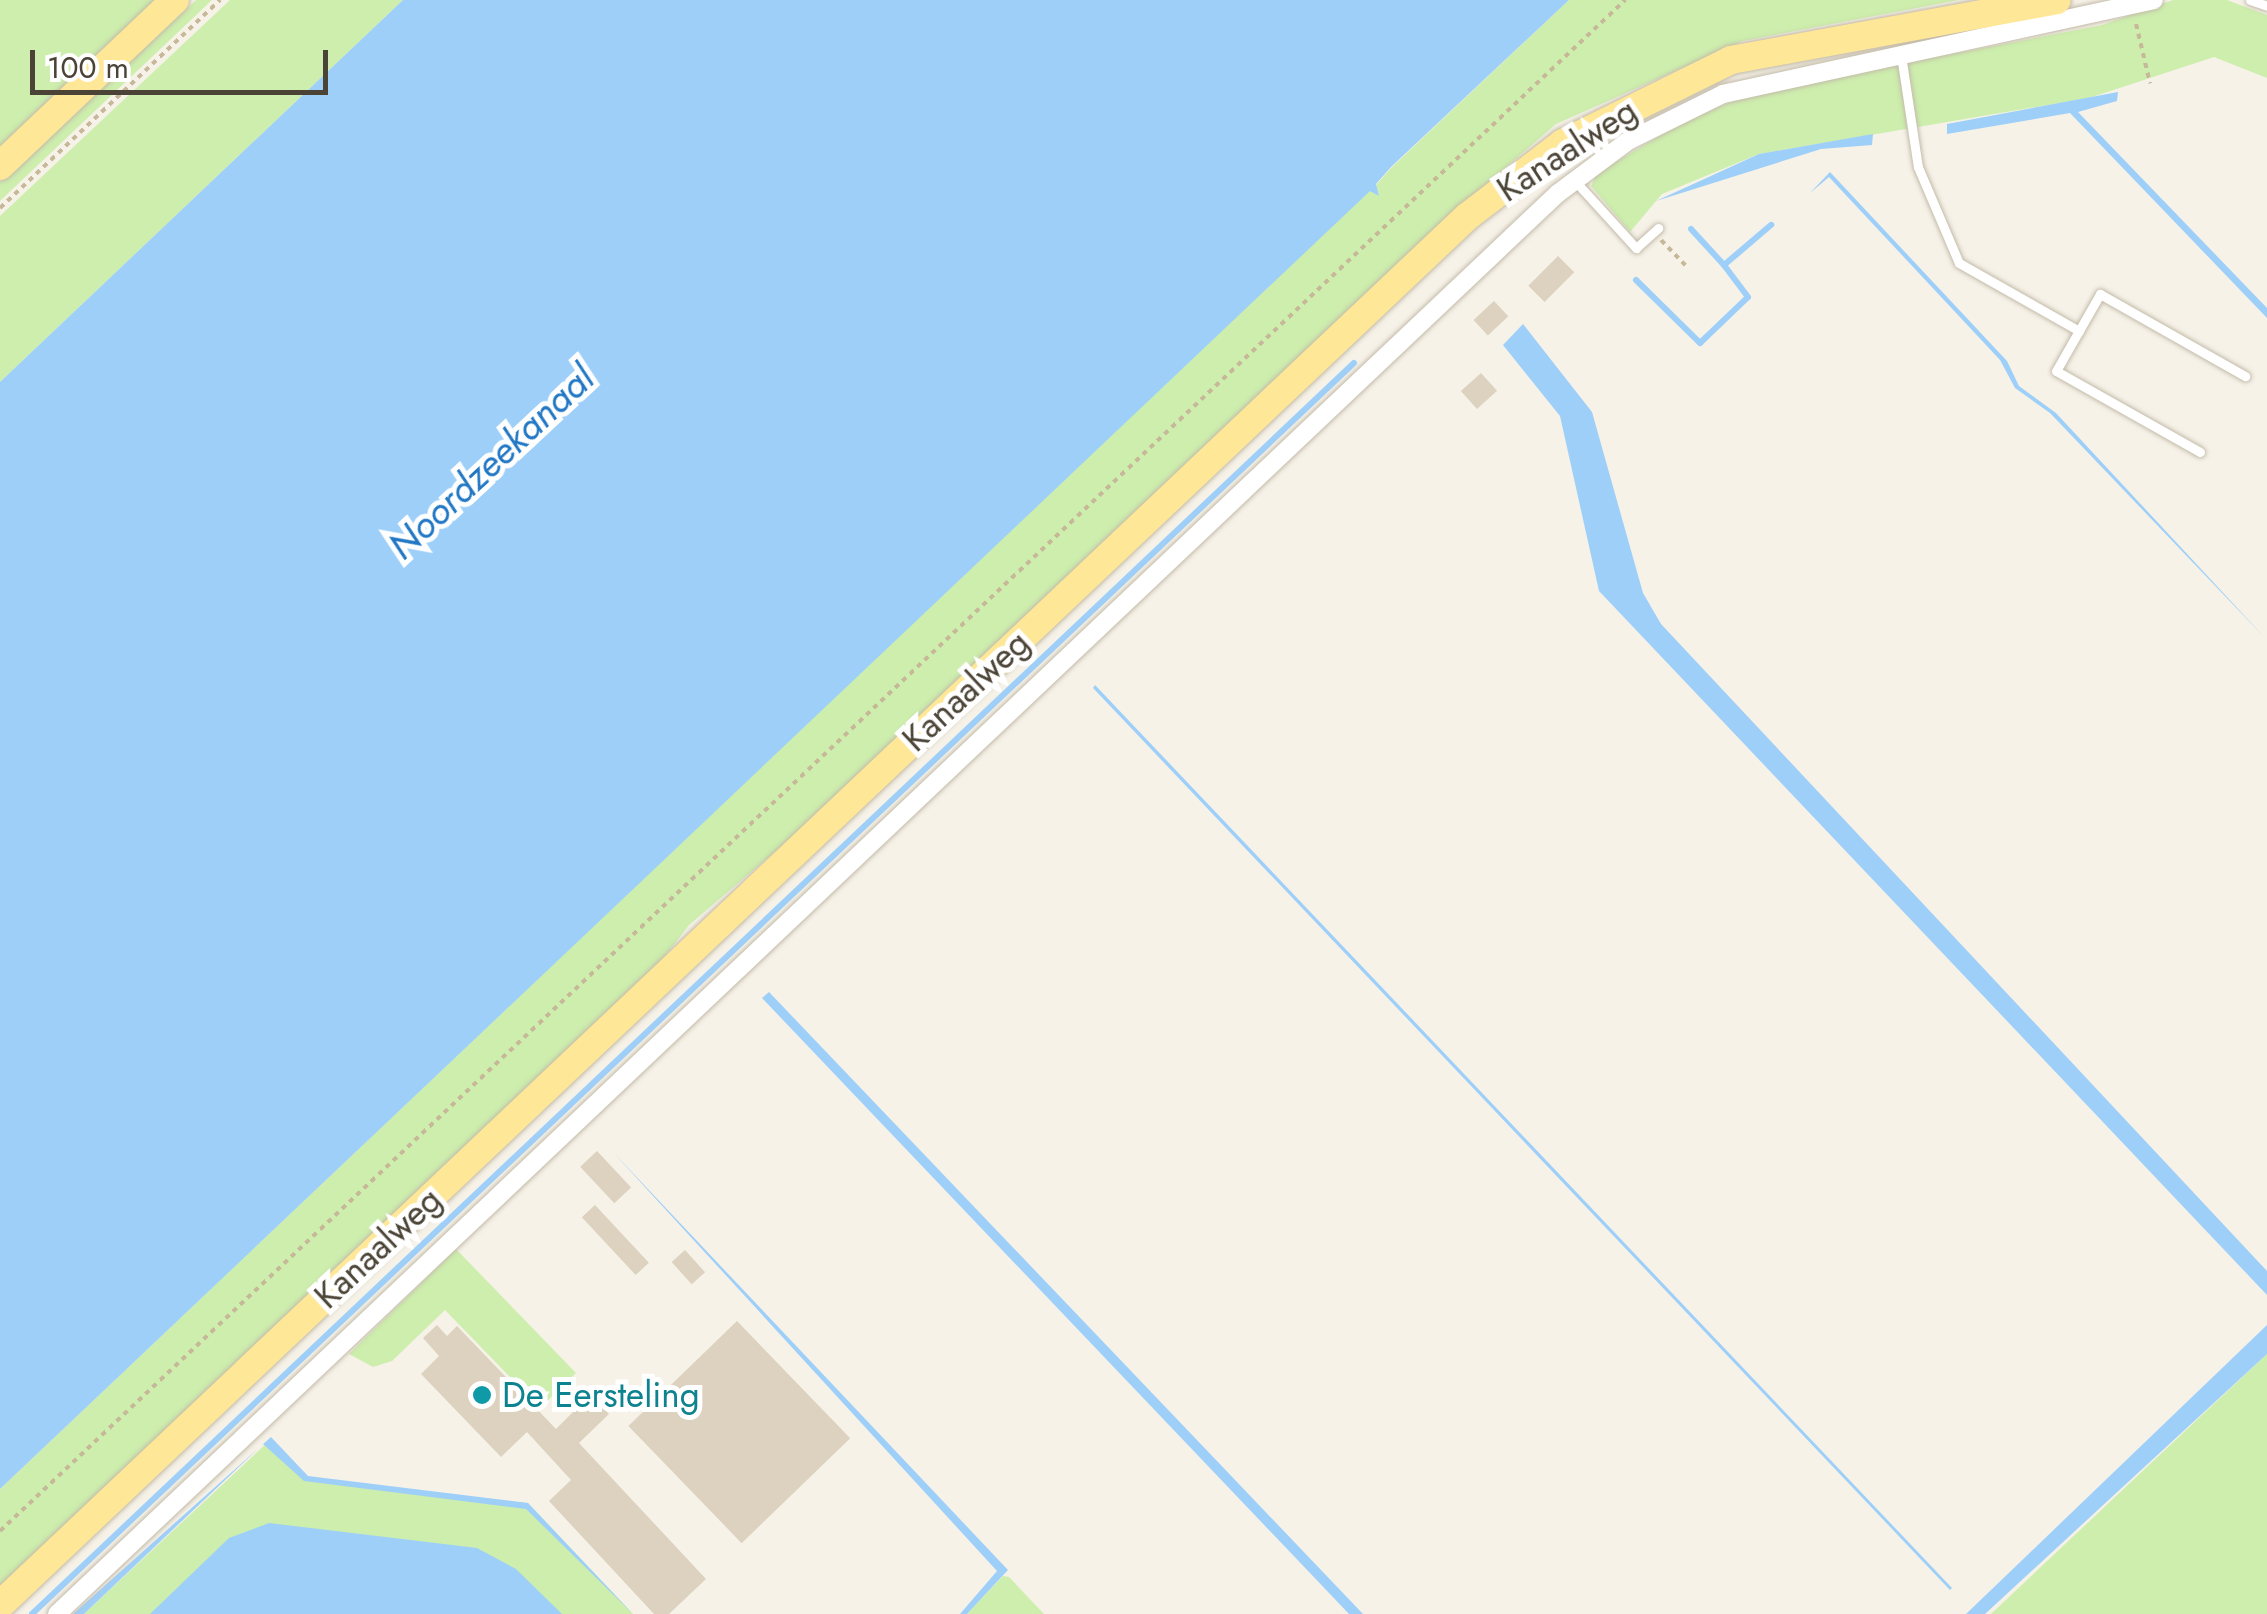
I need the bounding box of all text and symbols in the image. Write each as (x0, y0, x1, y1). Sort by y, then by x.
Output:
scale bar (35, 30, 332, 92)
text: 100 m (47, 46, 129, 89)
street label: Kanaalweg (1489, 89, 1645, 211)
water label: Noordzeekanaal (379, 355, 603, 569)
street label: Kanaalweg (894, 622, 1038, 760)
street label: Kanaalweg (306, 1179, 450, 1317)
place label: De Eersteling (502, 1374, 700, 1416)
marker: De Eersteling (471, 1384, 493, 1406)

